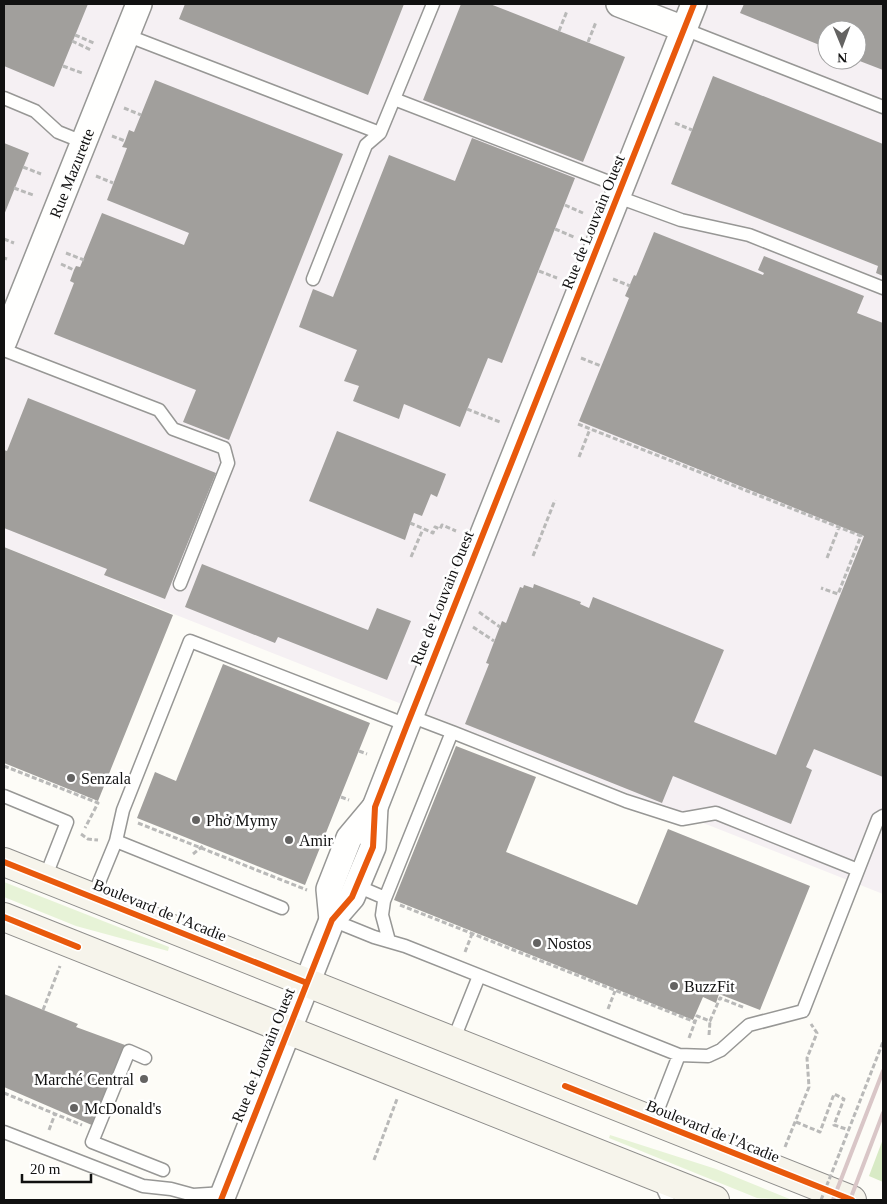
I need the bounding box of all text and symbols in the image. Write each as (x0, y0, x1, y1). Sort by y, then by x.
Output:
north arrow (817, 20, 867, 70)
text: N (837, 50, 847, 65)
street label: Rue Mazurette (46, 126, 97, 220)
street label: Rue de Louvain Ouest (558, 152, 628, 292)
street label: Rue de Louvain Ouest (407, 528, 477, 668)
place label: Senzala (81, 770, 131, 787)
marker: Senzala (65, 772, 77, 784)
place label: Phở Mymy (206, 812, 278, 830)
marker: Phở Mymy (190, 814, 202, 826)
place label: Amir (299, 832, 333, 849)
marker: Amir (283, 834, 295, 846)
street label: Boulevard de l'Acadie (91, 875, 229, 945)
place label: Nostos (547, 935, 591, 952)
marker: Nostos (531, 937, 543, 949)
place label: BuzzFit (684, 978, 735, 995)
marker: BuzzFit (668, 980, 680, 992)
street label: Rue de Louvain Ouest (228, 985, 298, 1125)
place label: Marché Central (34, 1071, 135, 1088)
marker: Marché Central (138, 1073, 150, 1085)
street label: Boulevard de l'Acadie (644, 1096, 782, 1166)
place label: McDonald's (84, 1100, 162, 1117)
marker: McDonald's (68, 1102, 80, 1114)
scale bar (22, 1152, 91, 1184)
text: 20 m (30, 1161, 61, 1177)

